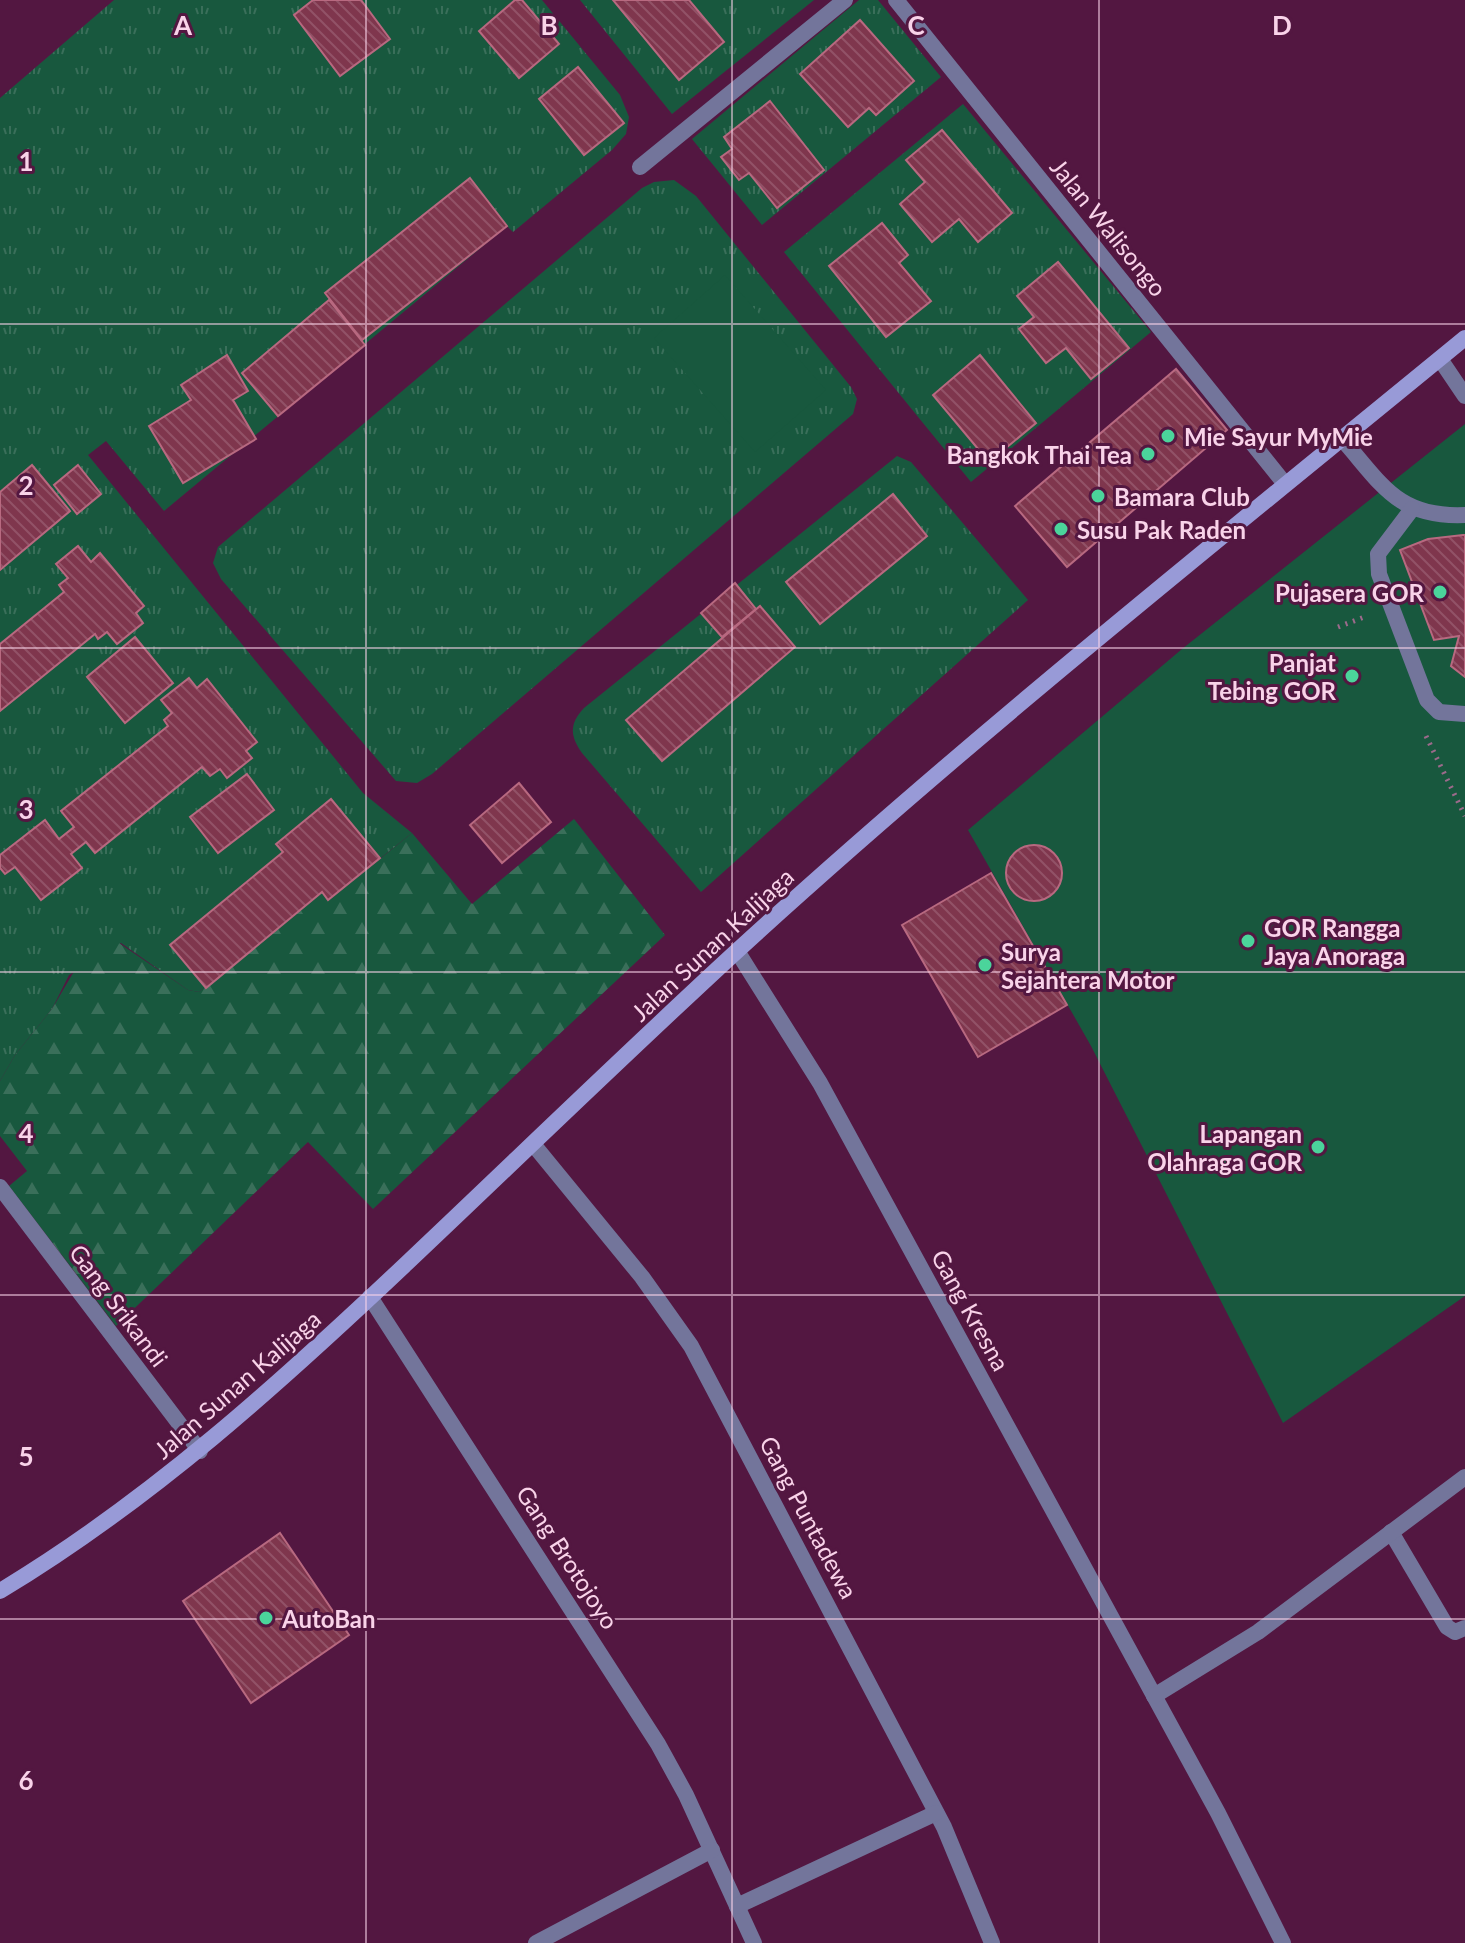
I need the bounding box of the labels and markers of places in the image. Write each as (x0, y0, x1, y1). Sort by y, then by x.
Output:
place label: Mie Sayur MyMie (1184, 422, 1373, 451)
marker: Mie Sayur MyMie (1159, 427, 1177, 445)
place label: Bangkok Thai Tea (946, 440, 1132, 469)
marker: Bangkok Thai Tea (1139, 445, 1157, 463)
place label: Bamara Club (1114, 482, 1250, 511)
marker: Bamara Club (1089, 487, 1107, 505)
place label: Susu Pak Raden (1077, 515, 1246, 544)
marker: Susu Pak Raden (1052, 520, 1070, 538)
place label: Pujasera GOR (1275, 578, 1425, 607)
marker: Pujasera GOR (1431, 583, 1449, 601)
place label: Panjat Tebing GOR (1208, 648, 1337, 705)
marker: Panjat Tebing GOR (1343, 667, 1361, 685)
place label: GOR Rangga Jaya Anoraga (1264, 913, 1405, 970)
marker: GOR Rangga Jaya Anoraga (1239, 932, 1257, 950)
place label: Surya Sejahtera Motor (1001, 937, 1175, 994)
marker: Surya Sejahtera Motor (976, 956, 994, 974)
place label: Lapangan Olahraga GOR (1147, 1119, 1303, 1176)
marker: Lapangan Olahraga GOR (1309, 1138, 1327, 1156)
place label: AutoBan (281, 1604, 376, 1633)
marker: AutoBan (257, 1609, 275, 1627)

